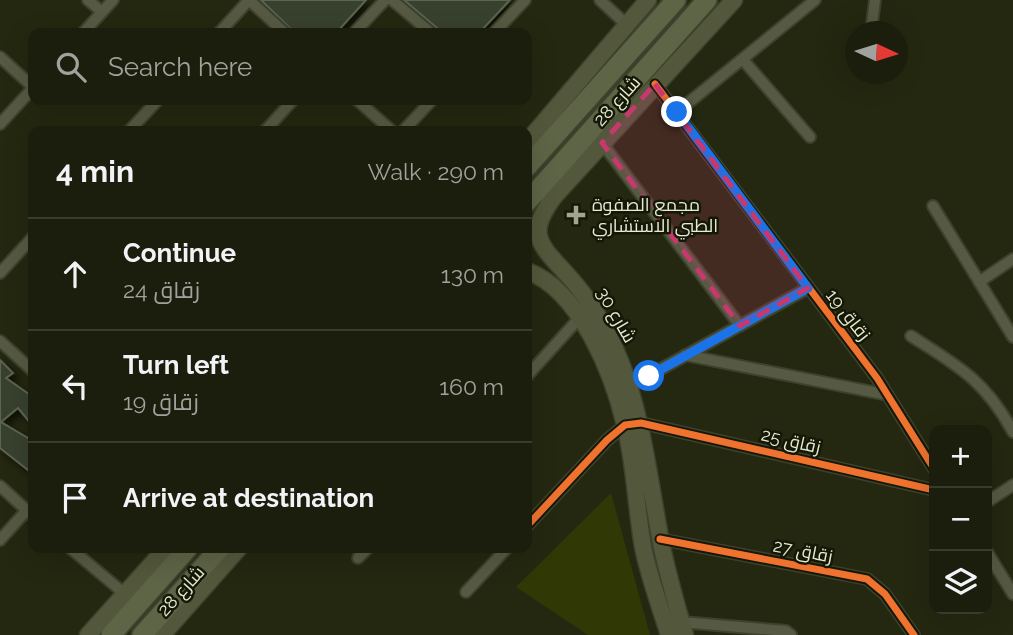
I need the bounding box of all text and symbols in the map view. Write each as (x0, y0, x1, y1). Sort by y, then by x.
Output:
north arrow (845, 21, 908, 84)
search box (28, 28, 532, 105)
icon: search (52, 48, 90, 86)
text: Search here (108, 52, 252, 82)
street label: شارع 28 (589, 72, 646, 131)
route end (661, 96, 692, 127)
text: 4 min (56, 154, 134, 189)
text: Walk · 290 m (368, 158, 504, 185)
place label: مجمع الصفوة الطبي الاستشاري (592, 194, 718, 240)
marker: مجمع الصفوة الطبي الاستشاري (566, 205, 586, 225)
text: Continue (123, 238, 236, 268)
icon: ahead (56, 255, 94, 293)
text: 130 m (441, 261, 504, 288)
text: زقاق 24 (123, 276, 200, 303)
street label: شارع 30 (591, 283, 641, 347)
street label: زقاق 19 (820, 285, 875, 346)
text: Turn left (123, 350, 229, 380)
route start (633, 360, 664, 391)
icon: left (56, 367, 94, 405)
text: 160 m (439, 373, 504, 400)
text: زقاق 19 (123, 388, 199, 415)
street label: زقاق 25 (759, 424, 823, 459)
map controls (929, 425, 992, 614)
button: + (929, 425, 992, 488)
icon: arrive (56, 479, 94, 517)
text: Arrive at destination (123, 483, 374, 513)
button: − (929, 488, 992, 551)
street label: زقاق 27 (771, 534, 835, 569)
button: layers (929, 551, 992, 614)
street label: شارع 28 (153, 562, 210, 621)

